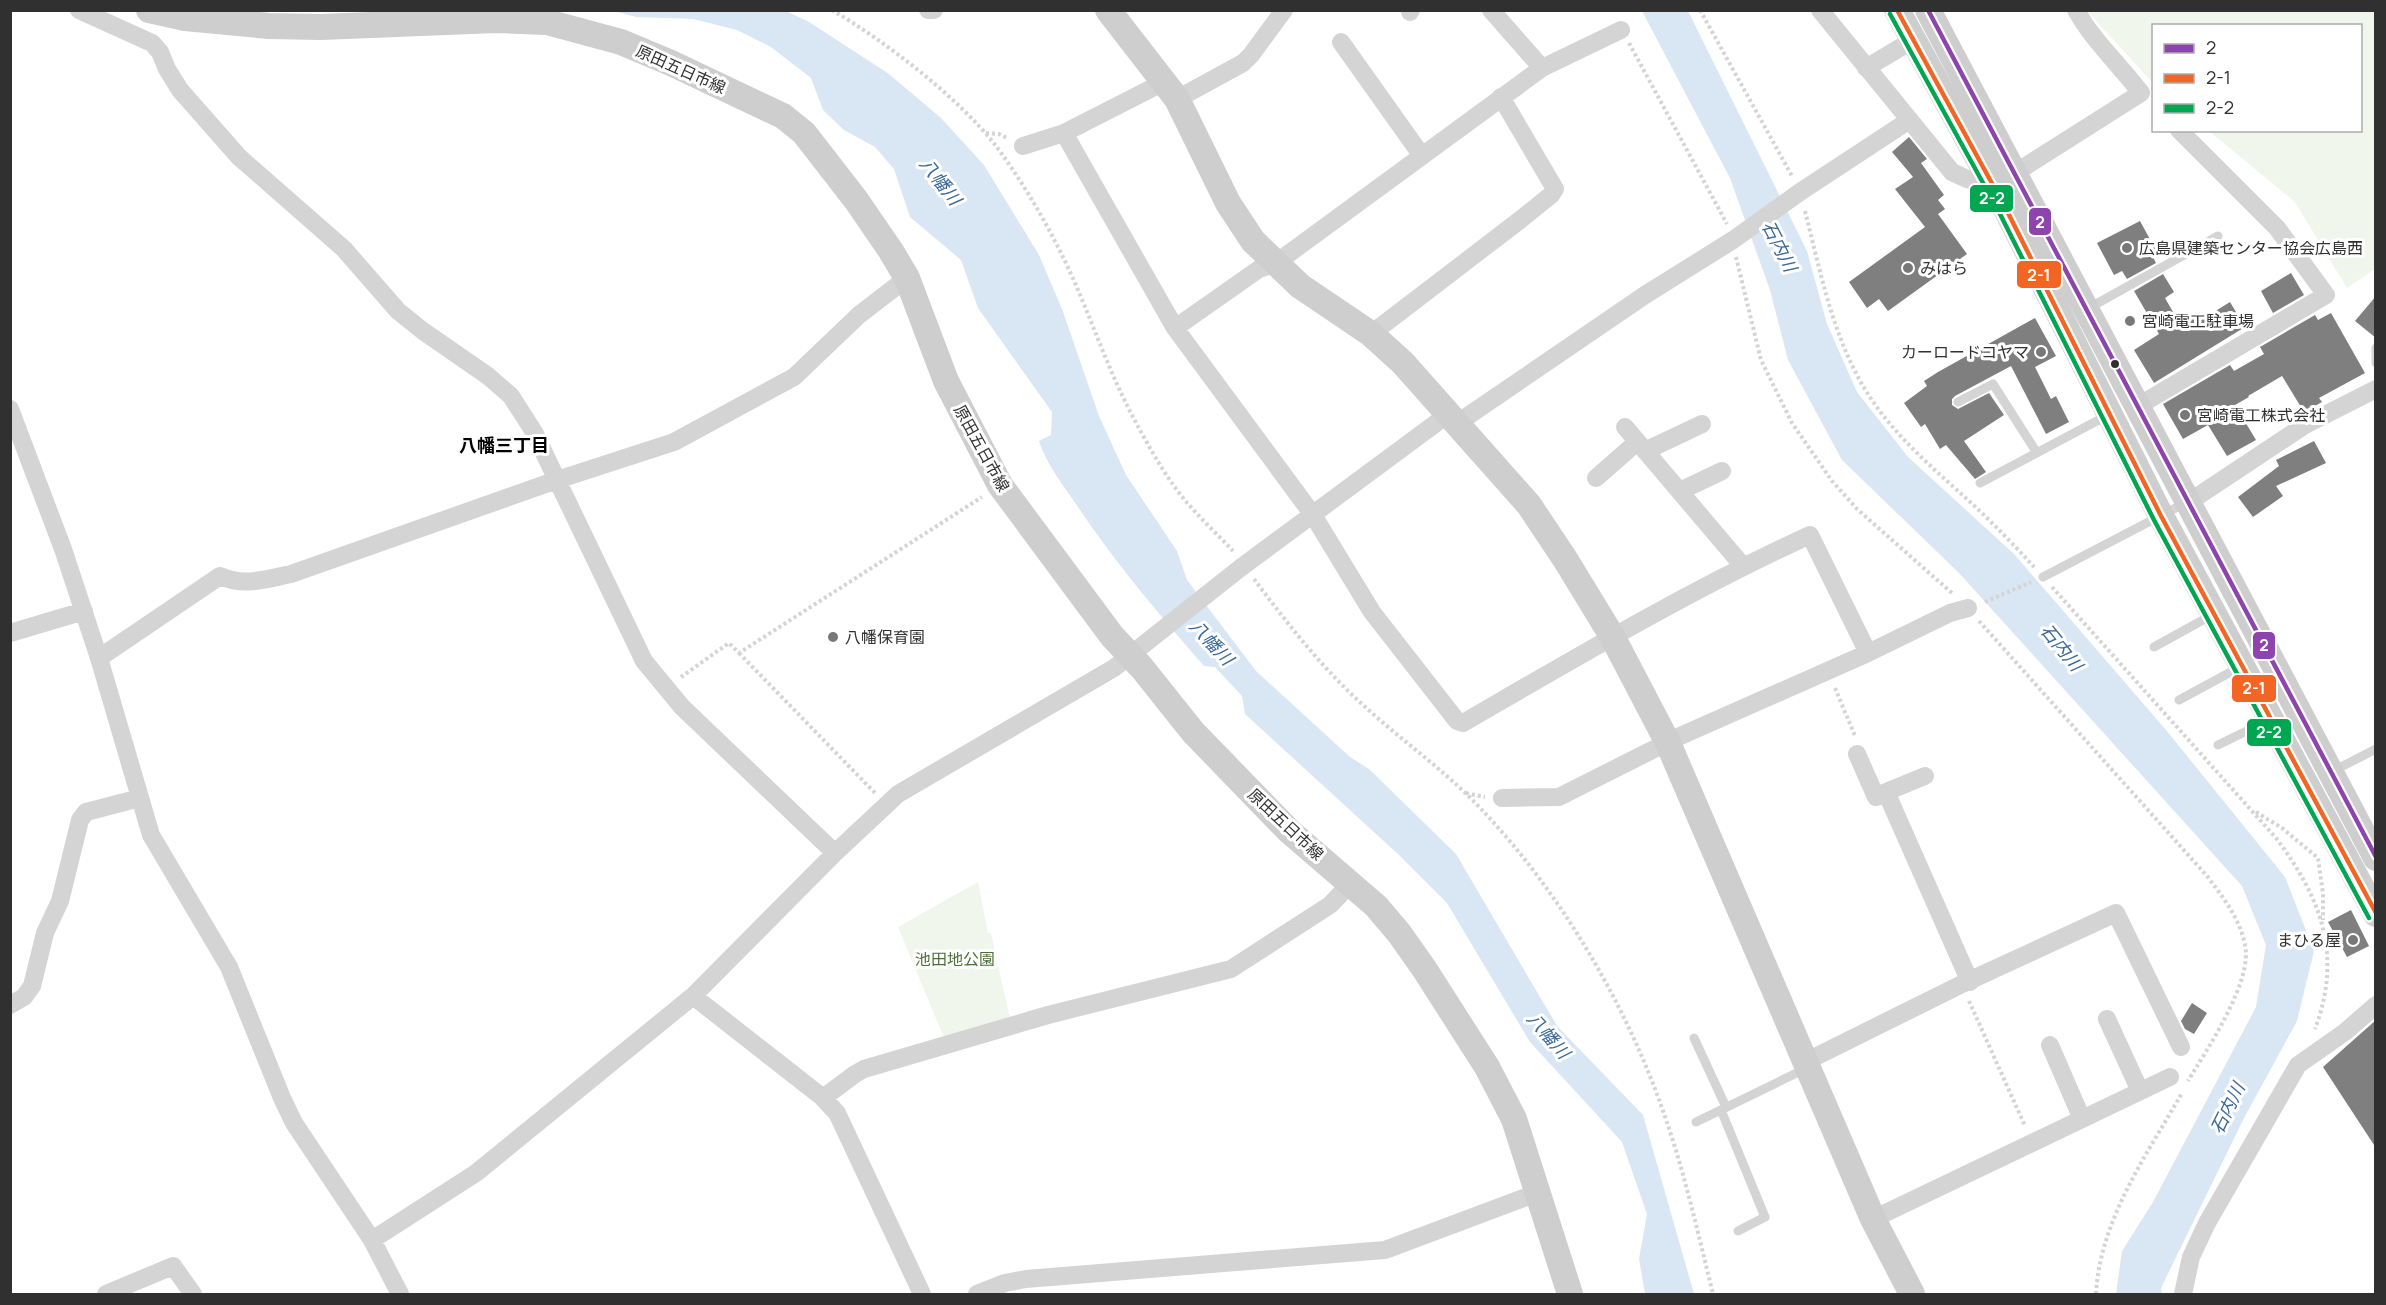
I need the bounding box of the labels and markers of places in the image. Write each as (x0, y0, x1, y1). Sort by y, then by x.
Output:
place label: 広島県建築センター協会広島西 (2139, 237, 2363, 259)
marker: 広島県建築センター協会広島西 (2120, 241, 2134, 255)
place label: みはら (1920, 257, 1968, 279)
marker: みはら (1901, 261, 1915, 275)
place label: 宮崎電工駐車場 (2142, 310, 2254, 332)
marker: 宮崎電工駐車場 (2123, 314, 2137, 328)
place label: カーロードコヤマ (1901, 341, 2029, 363)
marker: カーロードコヤマ (2034, 345, 2048, 359)
unlabelled marker (2109, 358, 2121, 370)
place label: 宮崎電工株式会社 (2197, 404, 2325, 426)
marker: 宮崎電工株式会社 (2178, 408, 2192, 422)
place label: 八幡保育園 (845, 626, 925, 648)
marker: 八幡保育園 (826, 630, 840, 644)
place label: まひる屋 (2277, 929, 2341, 951)
marker: まひる屋 (2346, 933, 2360, 947)

